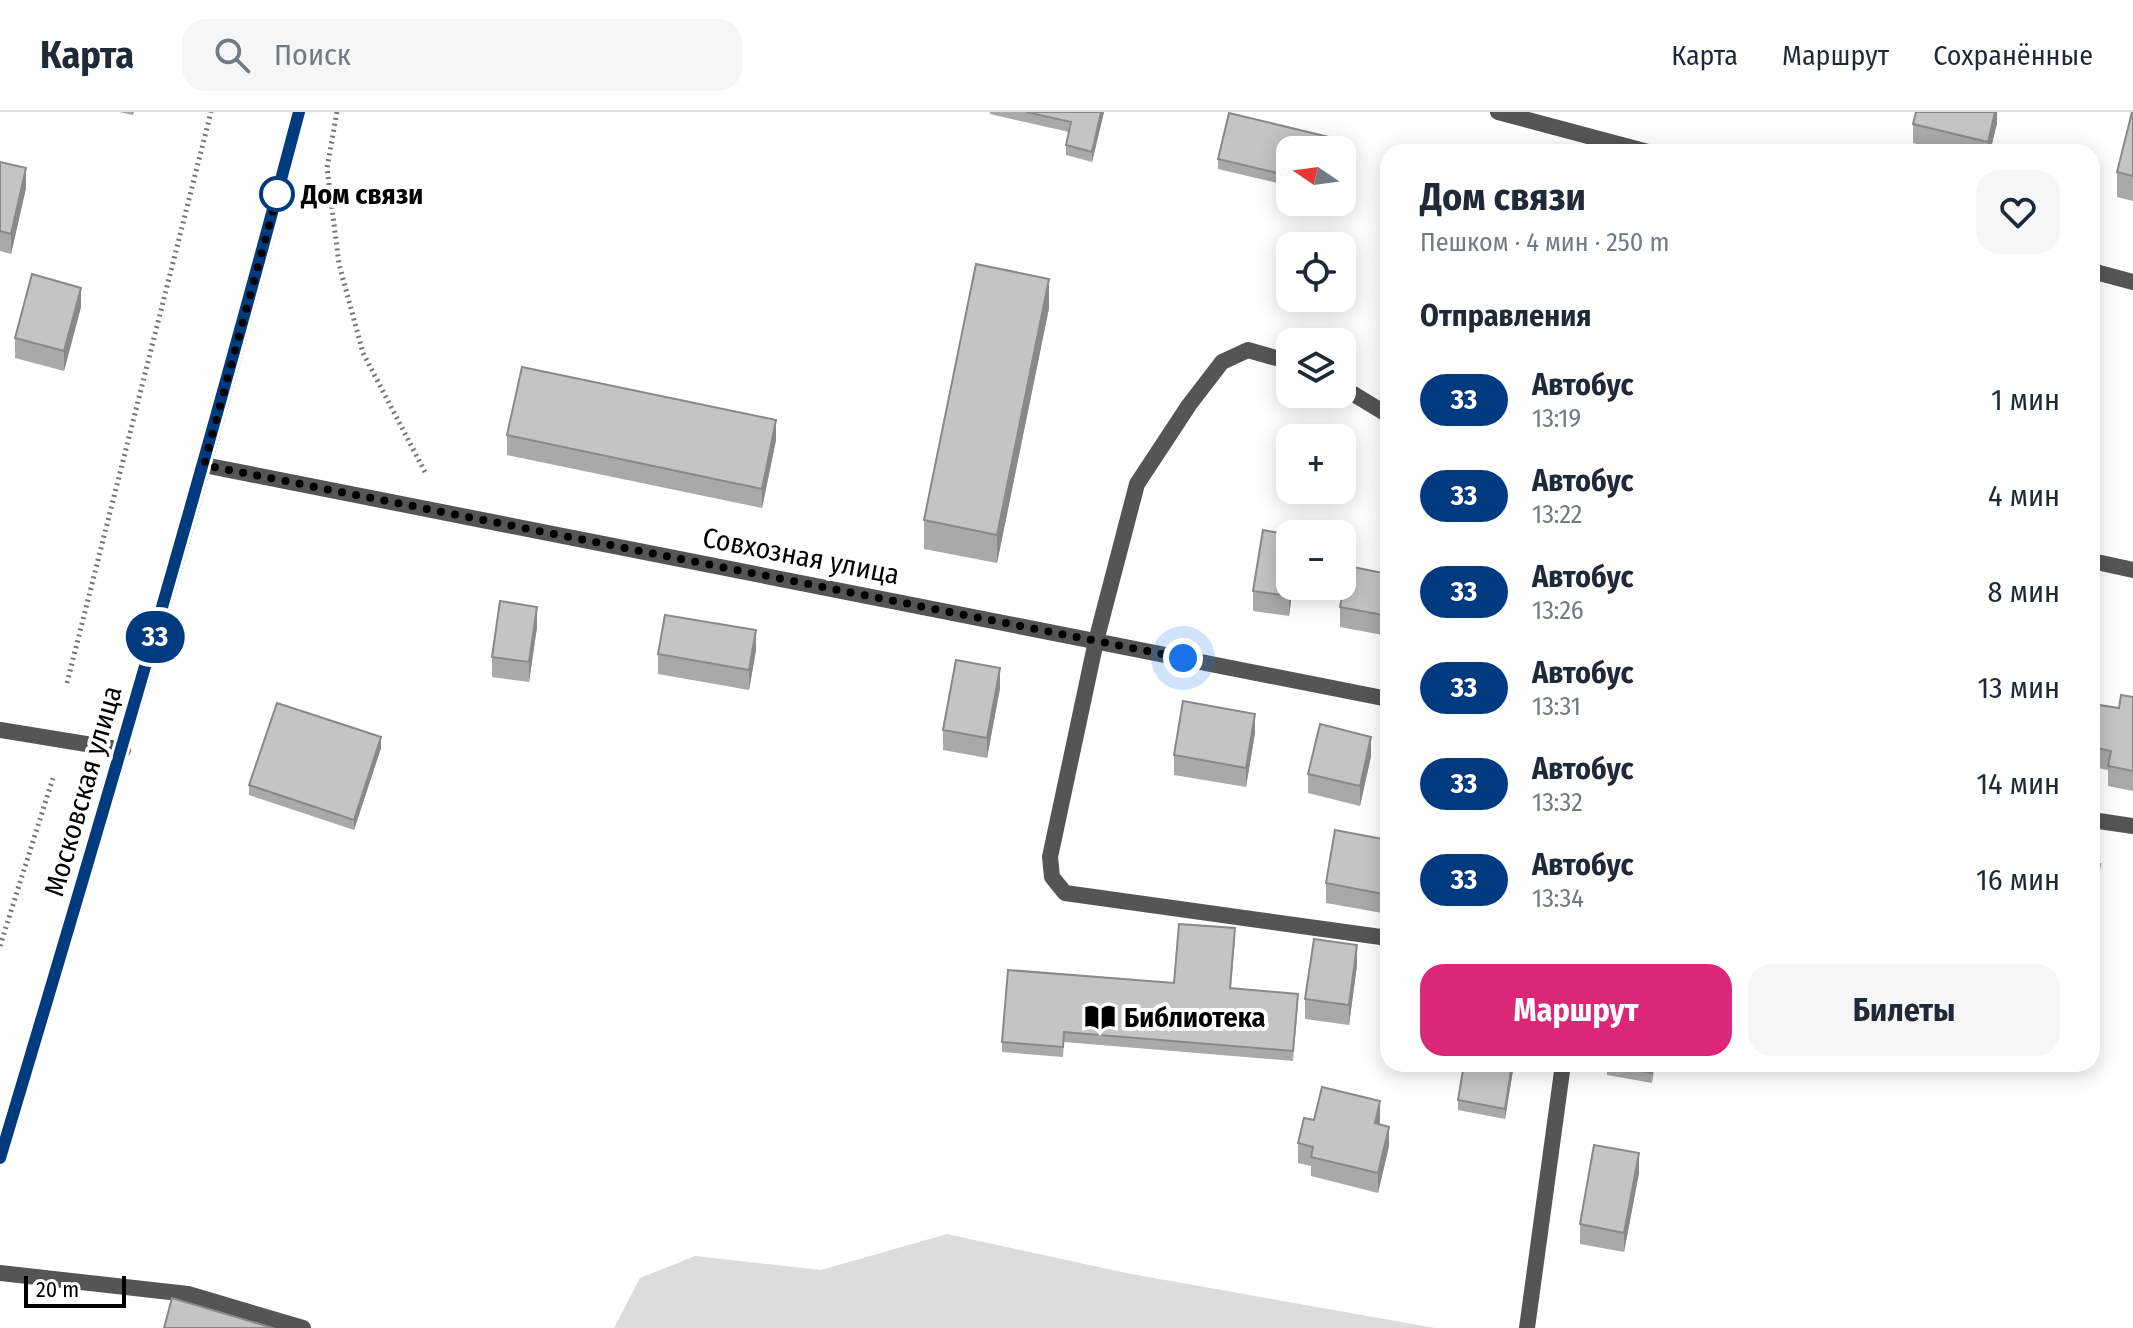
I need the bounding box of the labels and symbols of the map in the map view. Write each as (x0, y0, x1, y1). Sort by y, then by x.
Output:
north arrow (1276, 136, 1356, 216)
marker: Дом связи (260, 177, 294, 211)
place label: Дом связи (300, 178, 423, 211)
street label: Совхозная улица (700, 521, 902, 591)
line badge: 33 (119, 611, 191, 663)
your location (1163, 638, 1203, 678)
street label: Московская улица (37, 682, 129, 900)
library icon: Библиотека (1083, 1000, 1117, 1034)
place label: Библиотека (1124, 1001, 1265, 1034)
scale bar (24, 1272, 126, 1308)

